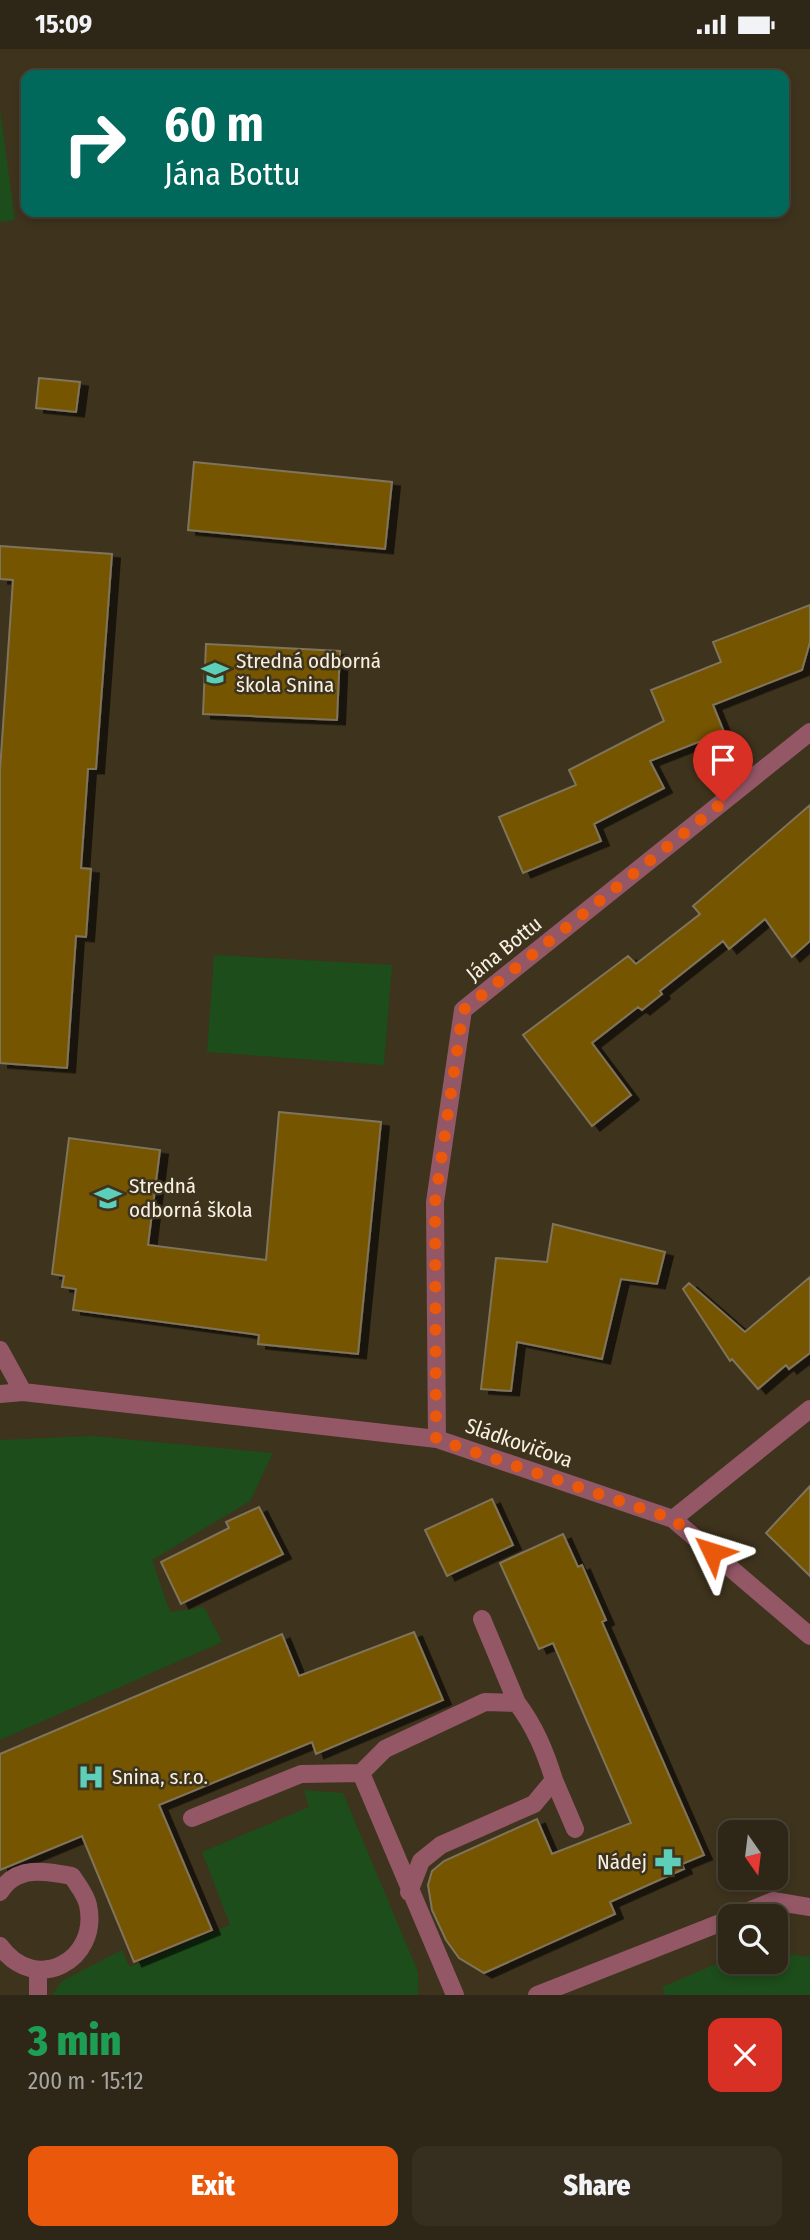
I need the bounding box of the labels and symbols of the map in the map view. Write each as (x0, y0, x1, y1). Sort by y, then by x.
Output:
place label: Stredná odborná škola Snina (236, 648, 381, 698)
school or university icon: Stredná odborná škola Snina (200, 658, 230, 688)
pin (693, 730, 753, 802)
street label: Jána Bottu (461, 911, 547, 987)
place label: Stredná odborná škola (129, 1173, 252, 1223)
school or university icon: Stredná odborná škola (93, 1183, 123, 1213)
street label: Sládkovičova (462, 1413, 576, 1473)
position arrow (675, 1515, 749, 1589)
hospital icon: Snina, s.r.o. (76, 1762, 106, 1792)
place label: Snina, s.r.o. (112, 1764, 208, 1790)
north arrow (718, 1820, 788, 1890)
pharmacy icon: Nádej (653, 1847, 683, 1877)
place label: Nádej (597, 1849, 647, 1875)

